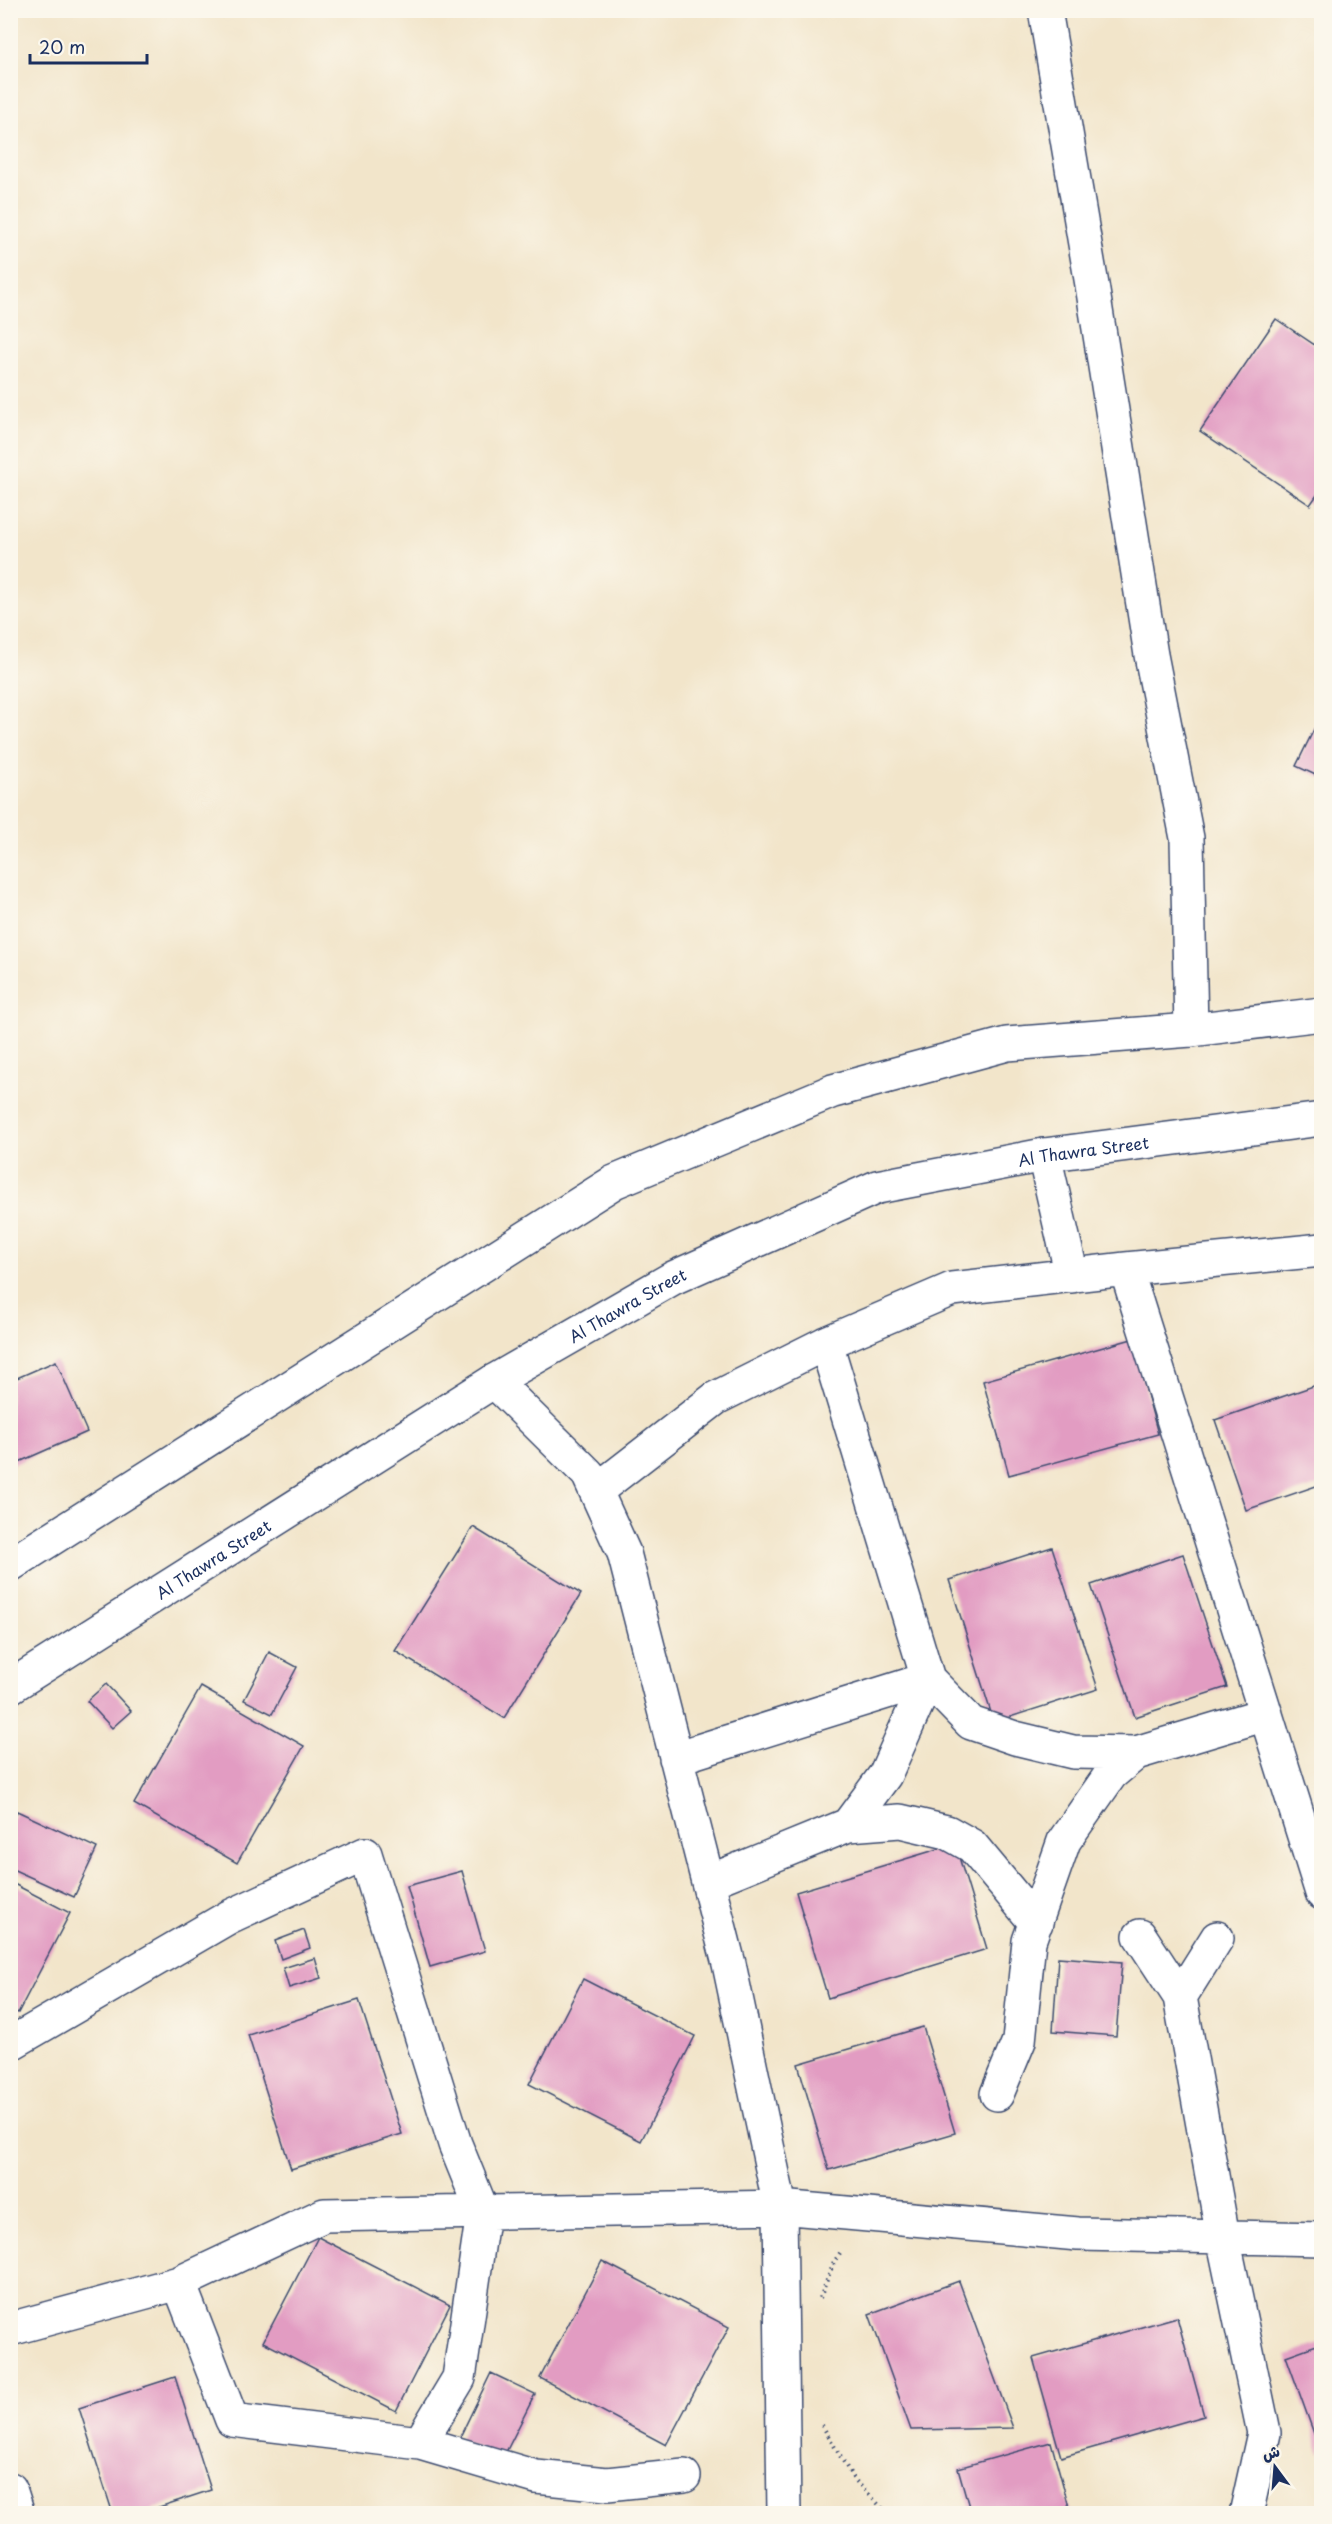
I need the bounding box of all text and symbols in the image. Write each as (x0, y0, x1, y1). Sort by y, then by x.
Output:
scale bar (30, 27, 147, 65)
text: 20 m (39, 33, 85, 60)
street label: Al Thawra Street (1016, 1129, 1151, 1172)
street label: Al Thawra Street (564, 1262, 690, 1348)
street label: Al Thawra Street (151, 1513, 275, 1604)
north arrow (1245, 2437, 1305, 2497)
text: ش (1259, 2438, 1282, 2466)

